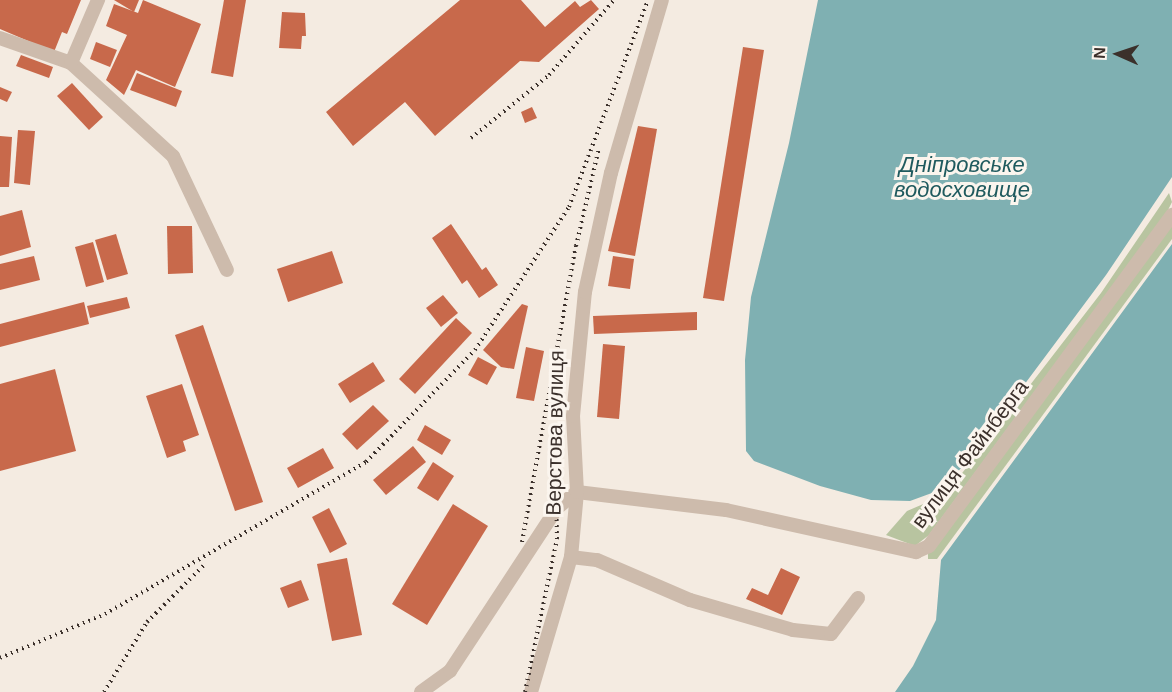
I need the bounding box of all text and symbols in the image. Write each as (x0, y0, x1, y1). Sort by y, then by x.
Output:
north arrow (1088, 24, 1148, 84)
text: N (1091, 47, 1108, 59)
water label: Дніпровське водосховище (894, 151, 1030, 202)
street label: Верстова вулиця (541, 350, 569, 516)
street label: вулиця Файнберга (906, 375, 1034, 533)

